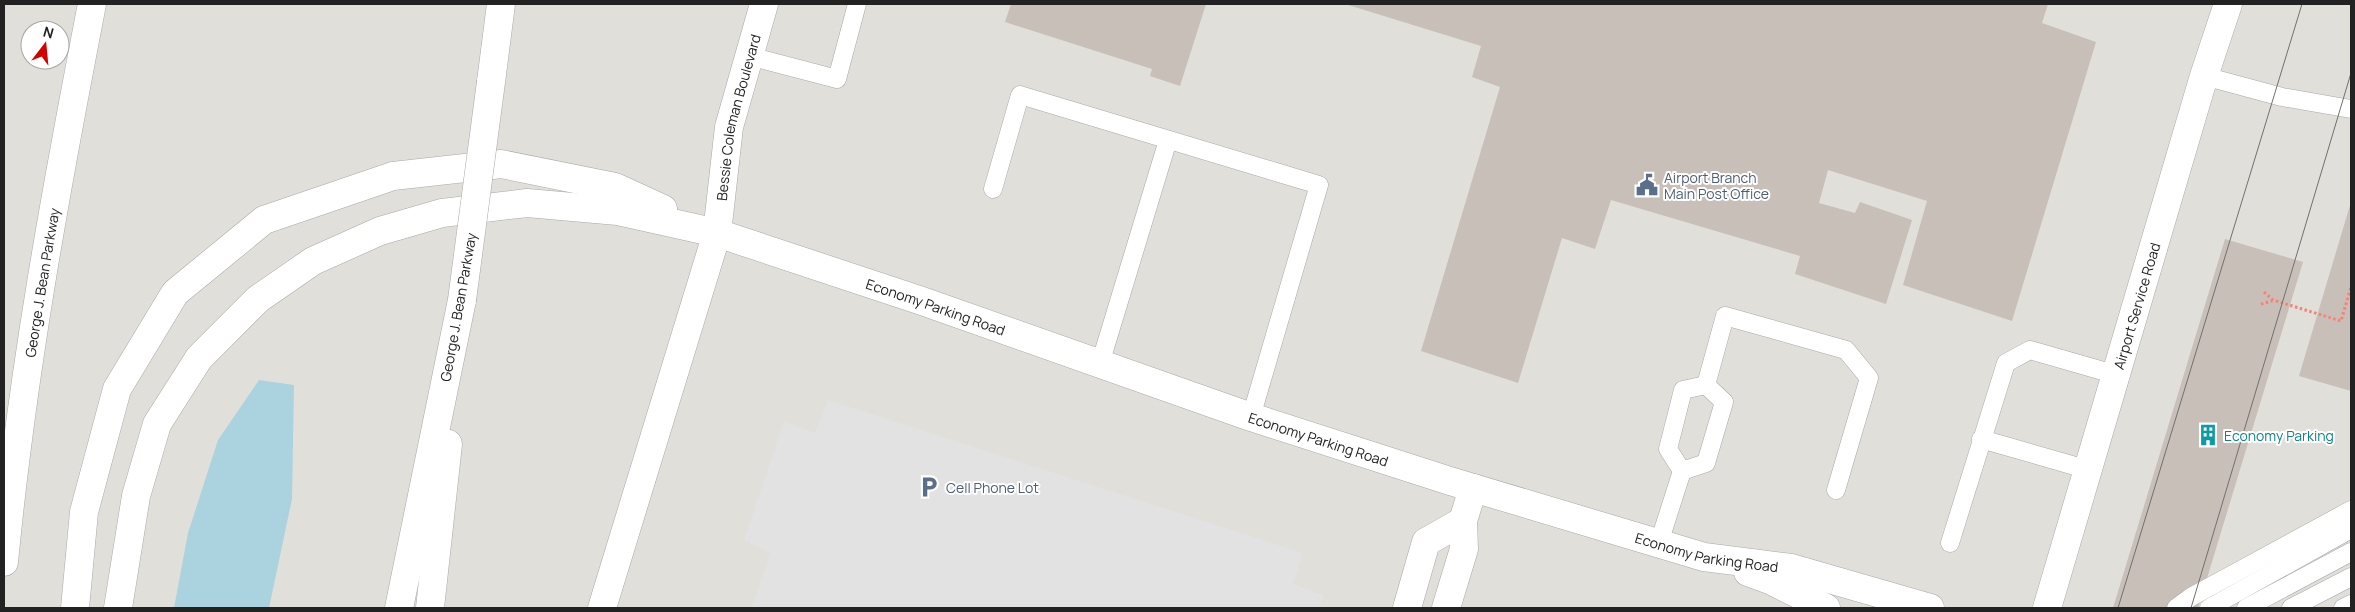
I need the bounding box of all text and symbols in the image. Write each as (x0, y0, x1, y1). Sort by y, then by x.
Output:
north arrow (20, 20, 70, 70)
text: N (41, 22, 56, 43)
street label: Bessie Coleman Boulevard (711, 32, 764, 202)
place label: Airport Branch Main Post Office (1664, 168, 1769, 203)
public building icon: Airport Branch Main Post Office (1634, 172, 1660, 198)
street label: George J. Bean Parkway (20, 206, 63, 359)
street label: George J. Bean Parkway (436, 230, 481, 383)
street label: Airport Service Road (2108, 240, 2164, 372)
street label: Economy Parking Road (864, 274, 1008, 339)
street label: Economy Parking Road (1246, 407, 1391, 470)
building icon: Economy Parking (2195, 422, 2221, 448)
place label: Economy Parking (2224, 426, 2334, 445)
parking icon: Cell Phone Lot (916, 474, 942, 500)
place label: Cell Phone Lot (946, 478, 1039, 497)
street label: Economy Parking Road (1633, 527, 1779, 576)

